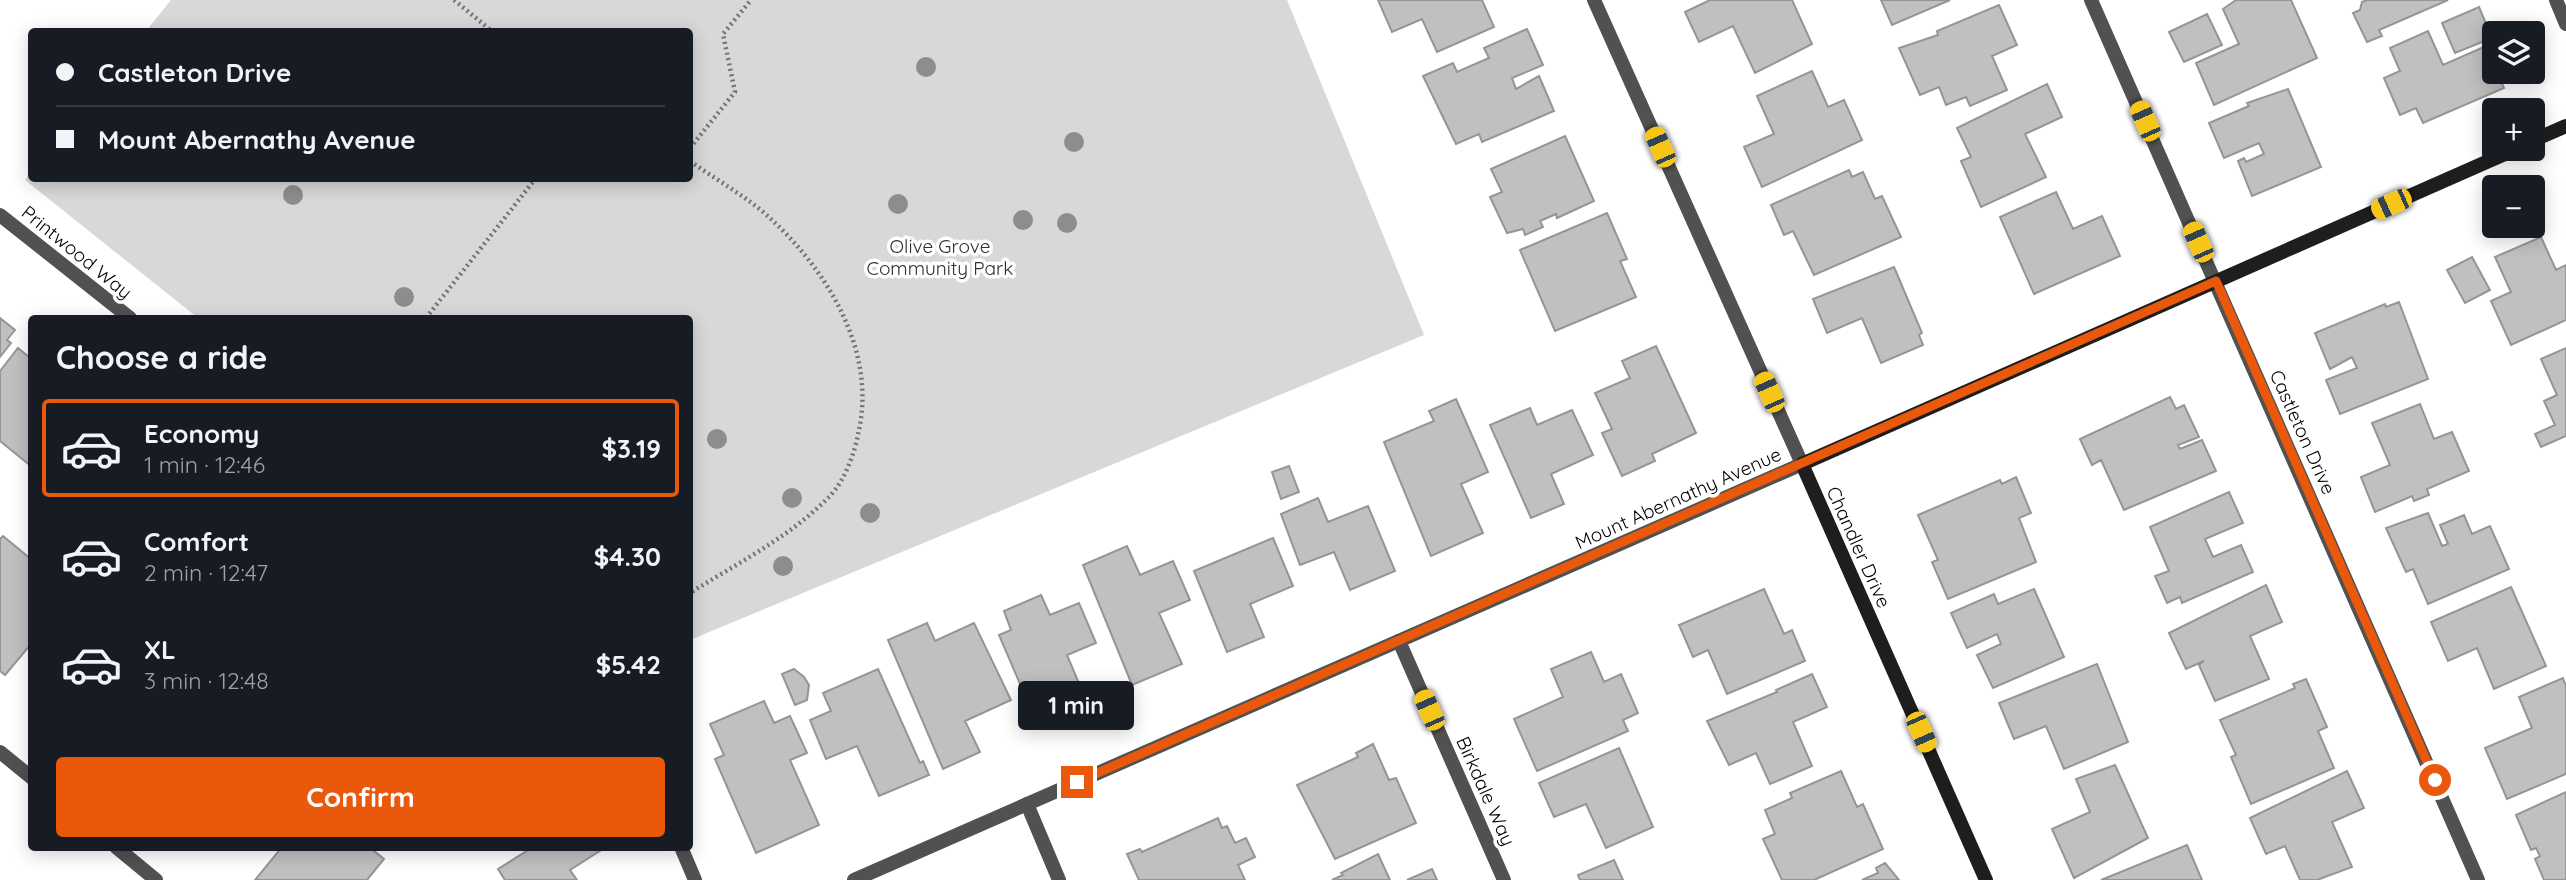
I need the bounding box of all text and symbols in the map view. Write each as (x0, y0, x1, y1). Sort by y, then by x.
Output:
map controls (2482, 21, 2545, 238)
button: layers (2482, 21, 2545, 84)
text: Castleton Drive (98, 56, 291, 89)
car (2127, 98, 2164, 144)
button: + (2482, 98, 2545, 161)
text: Mount Abernathy Avenue (98, 123, 416, 156)
car (1642, 124, 1679, 170)
button: − (2482, 175, 2545, 238)
car (2368, 186, 2415, 222)
street label: Printwood Way (17, 200, 137, 304)
car (2180, 219, 2217, 265)
park label: Olive Grove Community Park (866, 234, 1014, 280)
text: Choose a ride (56, 337, 268, 377)
street label: Castleton Drive (2265, 366, 2341, 498)
car (1751, 369, 1788, 415)
icon: car (60, 417, 123, 480)
text: Economy (144, 417, 259, 450)
text: $3.19 (601, 432, 661, 465)
street label: Mount Abernathy Avenue (1571, 442, 1785, 554)
text: 1 min · 12:46 (144, 450, 265, 479)
street label: Chandler Drive (1822, 483, 1896, 611)
icon: car (60, 525, 123, 588)
text: Comfort (144, 525, 249, 558)
text: $4.30 (594, 540, 661, 573)
text: 2 min · 12:47 (144, 558, 268, 587)
icon: car (60, 633, 123, 696)
text: XL (144, 633, 176, 666)
text: $5.42 (596, 648, 661, 681)
text: 3 min · 12:48 (144, 666, 269, 695)
callout: 1 min (1019, 680, 1135, 730)
car (1411, 687, 1448, 733)
text: 1 min (1048, 691, 1104, 720)
car (1903, 709, 1940, 755)
street label: Birkdale Way (1451, 733, 1521, 849)
button: Confirm (56, 757, 665, 837)
route start (2419, 764, 2451, 796)
route end (1061, 766, 1093, 798)

